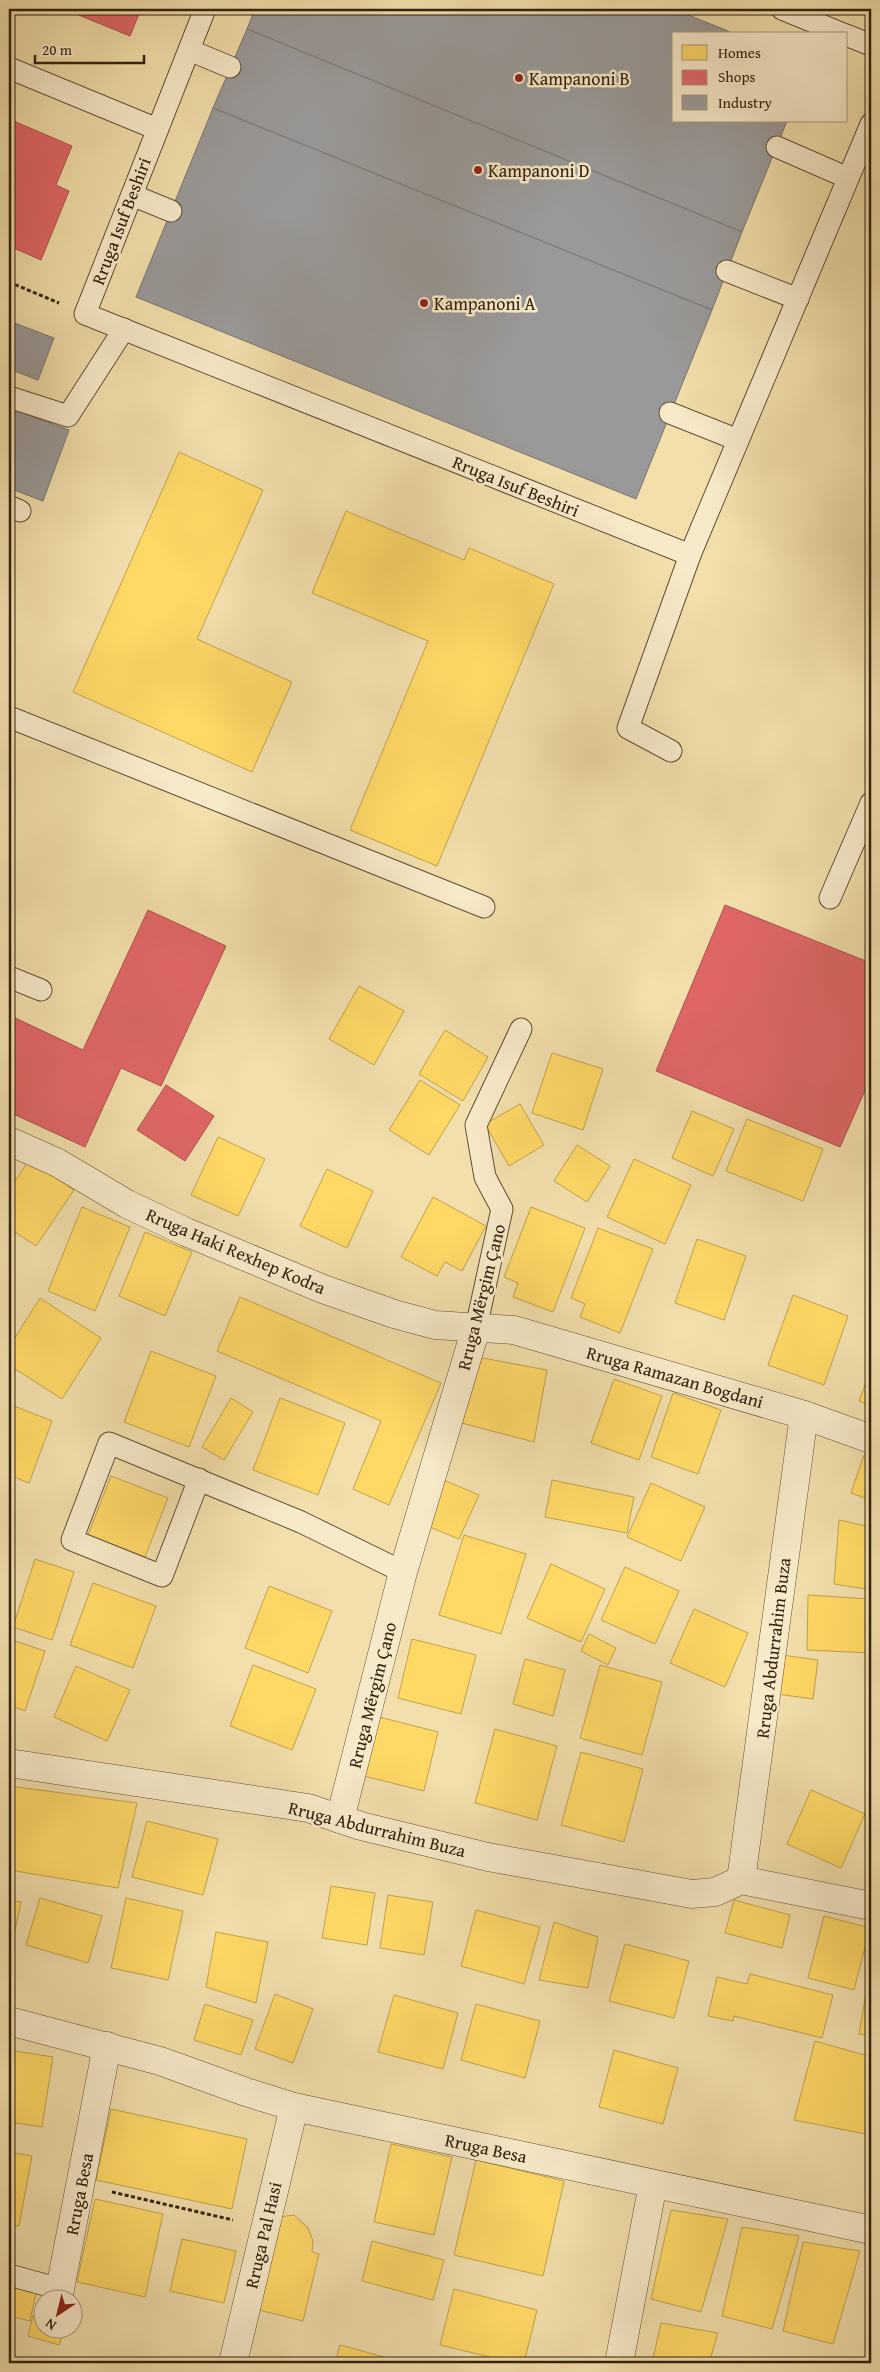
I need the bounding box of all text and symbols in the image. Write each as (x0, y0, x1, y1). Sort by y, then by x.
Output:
scale bar (35, 32, 144, 64)
legend (672, 32, 848, 122)
text: 20 m (42, 39, 73, 60)
text: Homes (718, 42, 761, 63)
place label: Kampanoni B (529, 65, 630, 92)
text: Shops (718, 66, 755, 87)
marker: Kampanoni B (513, 72, 525, 84)
text: Industry (718, 92, 773, 113)
street label: Rruga Isuf Beshiri (84, 153, 158, 289)
place label: Kampanoni D (488, 157, 590, 184)
marker: Kampanoni D (472, 164, 484, 176)
place label: Kampanoni A (434, 290, 536, 317)
marker: Kampanoni A (418, 297, 430, 309)
street label: Rruga Isuf Beshiri (449, 448, 583, 524)
street label: Rruga Haki Rexhep Kodra (142, 1201, 330, 1301)
street label: Rruga Mërgim Çano (450, 1221, 512, 1373)
street label: Rruga Ramazan Bogdani (583, 1339, 767, 1415)
street label: Rruga Abdurrahim Buza (749, 1556, 798, 1740)
street label: Rruga Mërgim Çano (341, 1619, 403, 1771)
street label: Rruga Abdurrahim Buza (286, 1794, 469, 1864)
street label: Rruga Besa (442, 2126, 530, 2170)
street label: Rruga Besa (58, 2150, 100, 2237)
street label: Rruga Pal Hasi (238, 2179, 288, 2291)
north arrow (32, 2290, 82, 2340)
text: N (40, 2313, 60, 2336)

